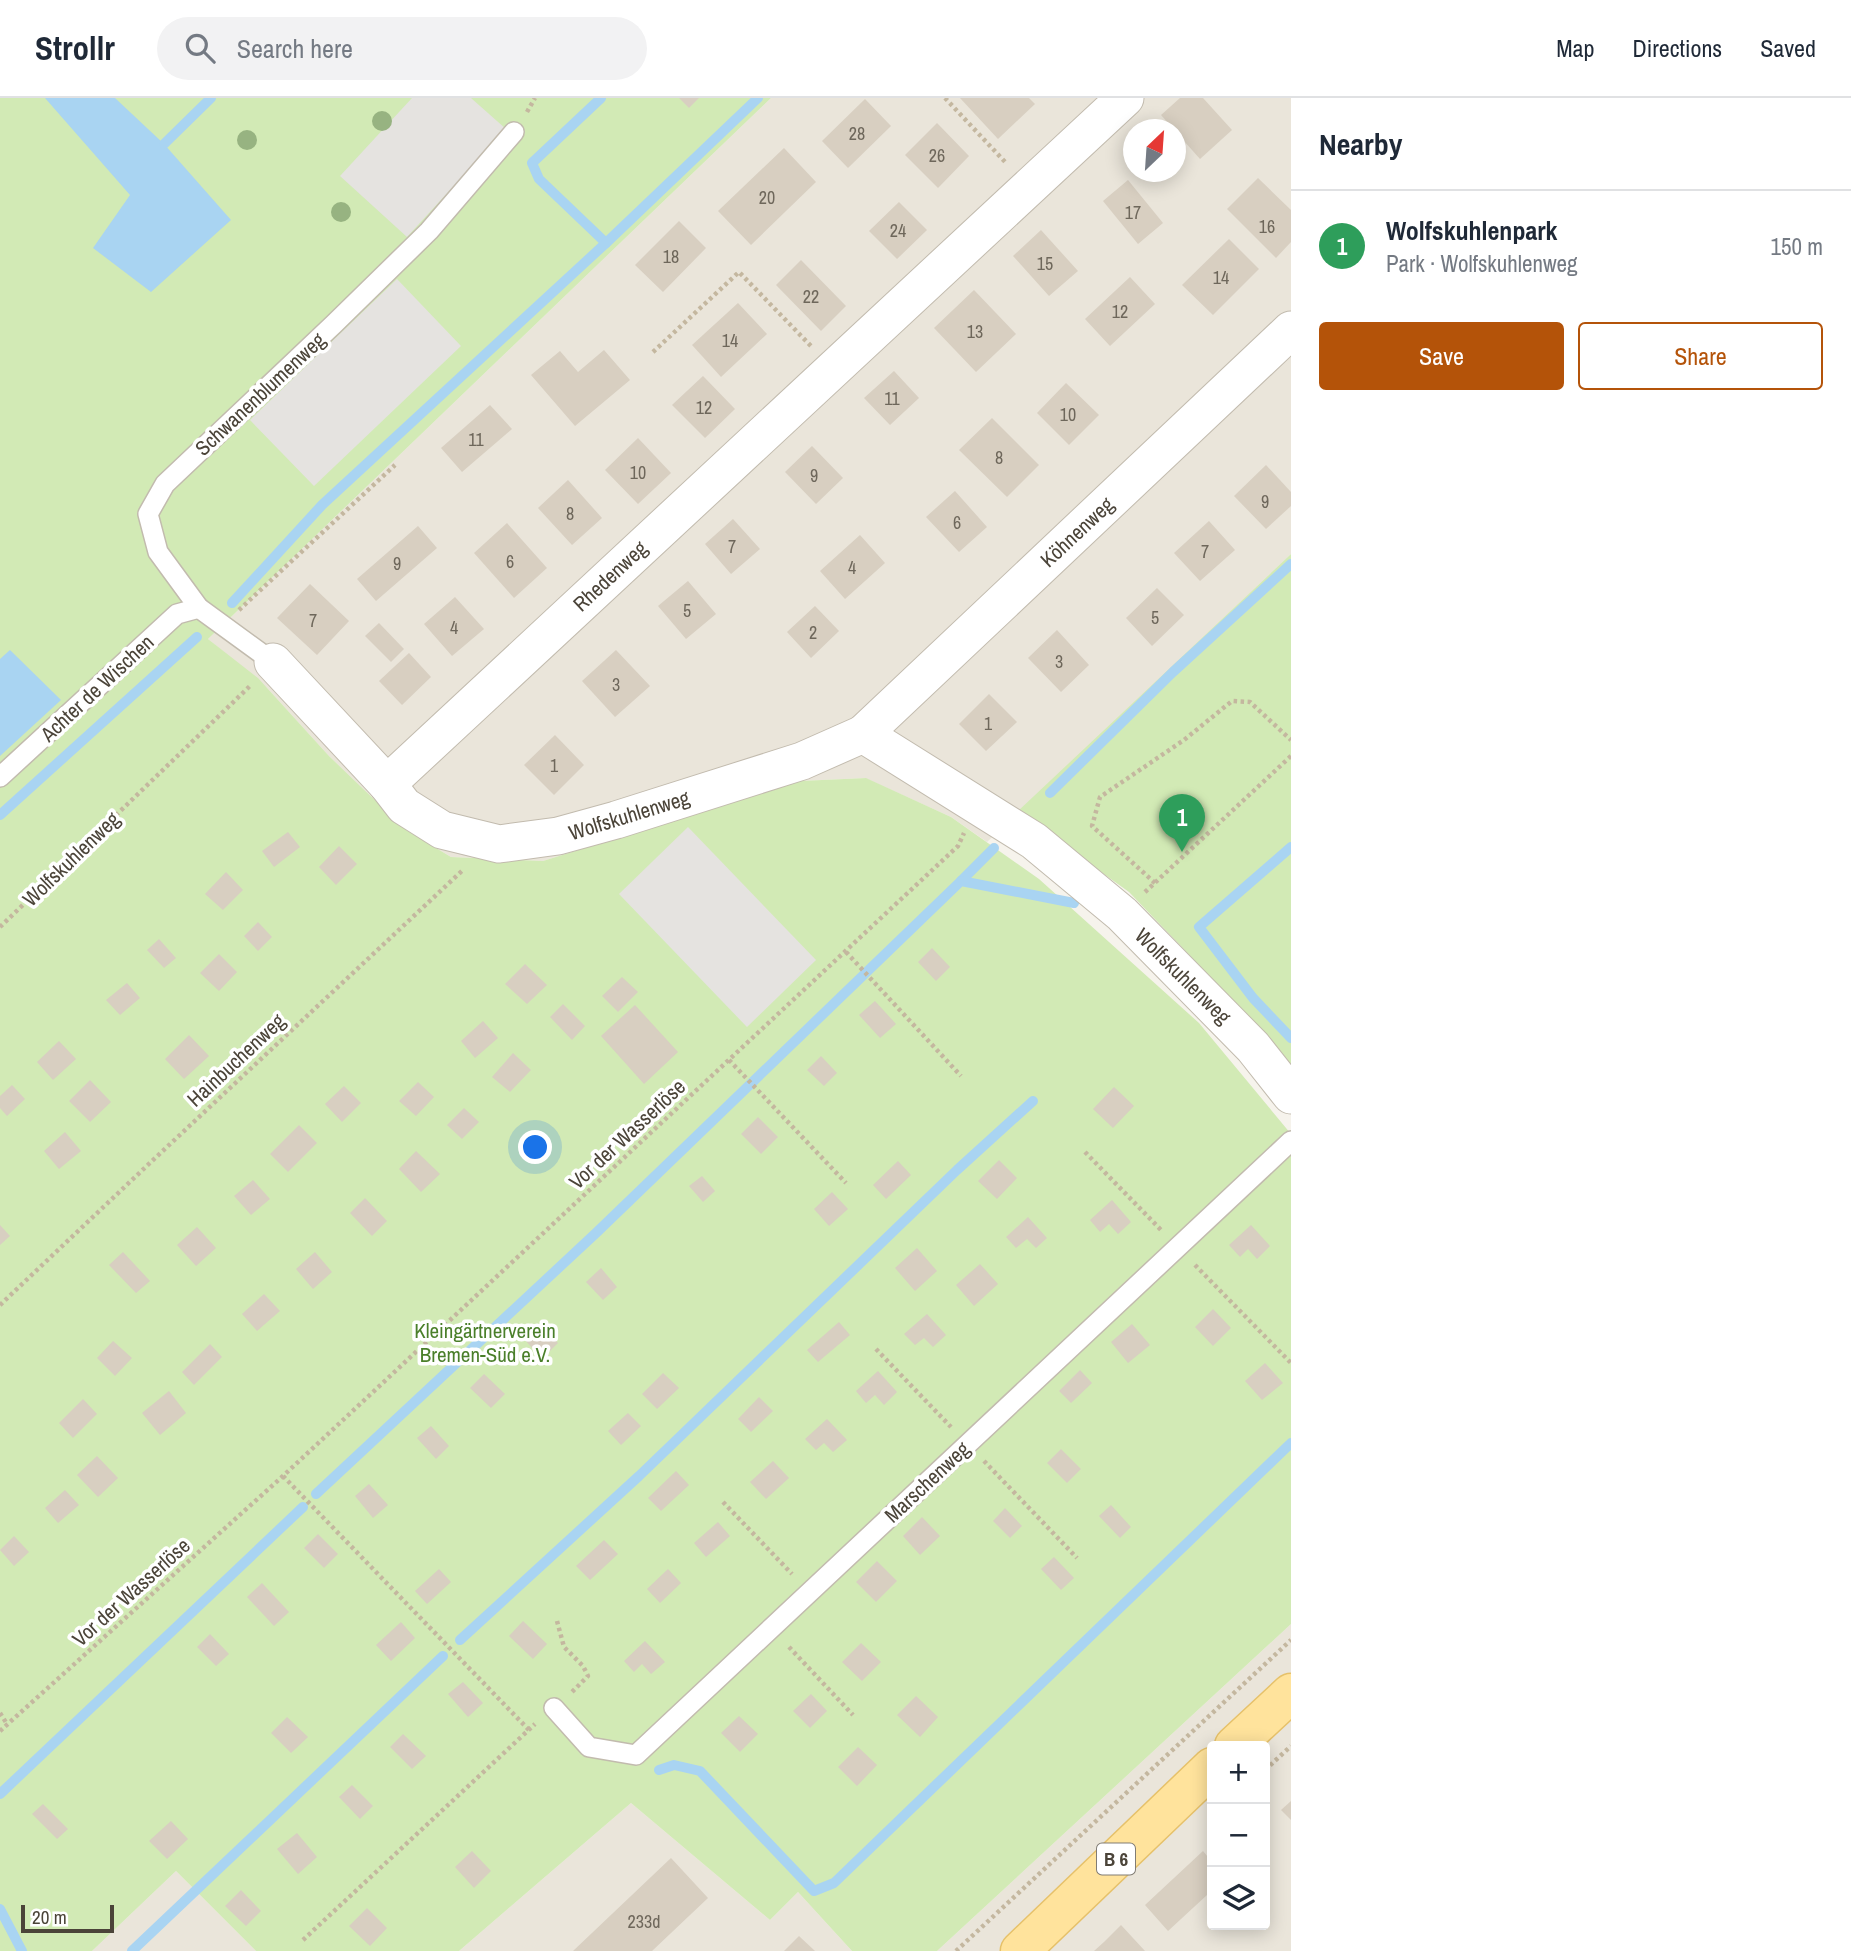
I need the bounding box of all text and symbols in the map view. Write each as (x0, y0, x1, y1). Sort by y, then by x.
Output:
search box (157, 17, 647, 80)
text: Strollr (35, 26, 115, 70)
icon: search (181, 29, 219, 67)
text: Search here (237, 31, 353, 66)
text: Map (1556, 32, 1594, 64)
text: Directions (1632, 32, 1722, 64)
text: Saved (1760, 32, 1816, 64)
north arrow (1123, 119, 1186, 182)
house number: 28 (849, 121, 865, 146)
text: Nearby (1319, 124, 1402, 164)
house number: 26 (929, 143, 945, 168)
house number: 20 (759, 185, 775, 210)
house number: 17 (1125, 200, 1141, 225)
text: Wolfskuhlenpark (1386, 213, 1557, 248)
house number: 16 (1259, 214, 1275, 239)
house number: 24 (890, 218, 906, 243)
text: 1 (1337, 231, 1347, 262)
text: 150 m (1771, 231, 1823, 262)
house number: 18 (663, 244, 679, 269)
text: Park · Wolfskuhlenweg (1386, 248, 1578, 279)
house number: 15 (1037, 251, 1053, 276)
house number: 14 (1213, 265, 1229, 290)
house number: 22 (803, 284, 819, 309)
house number: 12 (1112, 299, 1128, 324)
house number: 13 (967, 319, 983, 344)
button: Save (1319, 322, 1564, 390)
button: Share (1578, 322, 1823, 390)
street label: Schwanenblumenweg (189, 326, 332, 462)
house number: 14 (722, 328, 738, 353)
house number: 11 (884, 386, 900, 411)
house number: 12 (696, 395, 712, 420)
house number: 10 (1060, 402, 1076, 427)
house number: 11 (468, 427, 484, 452)
house number: 8 (995, 445, 1003, 470)
house number: 10 (630, 460, 646, 485)
house number: 9 (810, 463, 818, 488)
house number: 9 (1261, 489, 1269, 514)
street label: Köhnenweg (1034, 490, 1120, 574)
house number: 8 (566, 501, 574, 526)
house number: 6 (953, 510, 961, 535)
street label: Rhedenweg (567, 534, 654, 618)
house number: 7 (728, 534, 736, 559)
house number: 7 (1201, 539, 1209, 564)
house number: 6 (506, 549, 514, 574)
house number: 9 (393, 551, 401, 576)
house number: 4 (848, 555, 856, 580)
house number: 5 (683, 598, 691, 623)
house number: 5 (1151, 605, 1159, 630)
house number: 7 (309, 608, 317, 633)
house number: 4 (450, 615, 458, 640)
house number: 2 (809, 620, 817, 645)
street label: Achter de Wischen (33, 628, 160, 749)
house number: 3 (1055, 649, 1063, 674)
house number: 3 (612, 672, 620, 697)
house number: 1 (984, 711, 993, 736)
house number: 1 (550, 753, 559, 778)
street label: Wolfskuhlenweg (565, 783, 693, 847)
pin: 1 (1159, 794, 1205, 852)
street label: Wolfskuhlenweg (16, 805, 126, 913)
street label: Wolfskuhlenweg (1129, 922, 1238, 1031)
street label: Hainbuchenweg (181, 1007, 292, 1113)
street label: Vor der Wasserlöse (562, 1072, 692, 1196)
your location (518, 1130, 552, 1164)
park label: Kleingärtnerverein Bremen-Süd e.V. (414, 1316, 556, 1369)
street label: Marschenweg (878, 1435, 976, 1529)
street label: Vor der Wasserlöse (66, 1531, 196, 1653)
map controls (1207, 1741, 1270, 1930)
button: + (1207, 1741, 1270, 1804)
button: − (1207, 1804, 1270, 1867)
road number: B 6 (1097, 1844, 1135, 1875)
button: layers (1207, 1867, 1270, 1930)
scale bar (21, 1902, 114, 1934)
text: 20 m (32, 1904, 67, 1930)
house number: 233d (628, 1909, 660, 1934)

